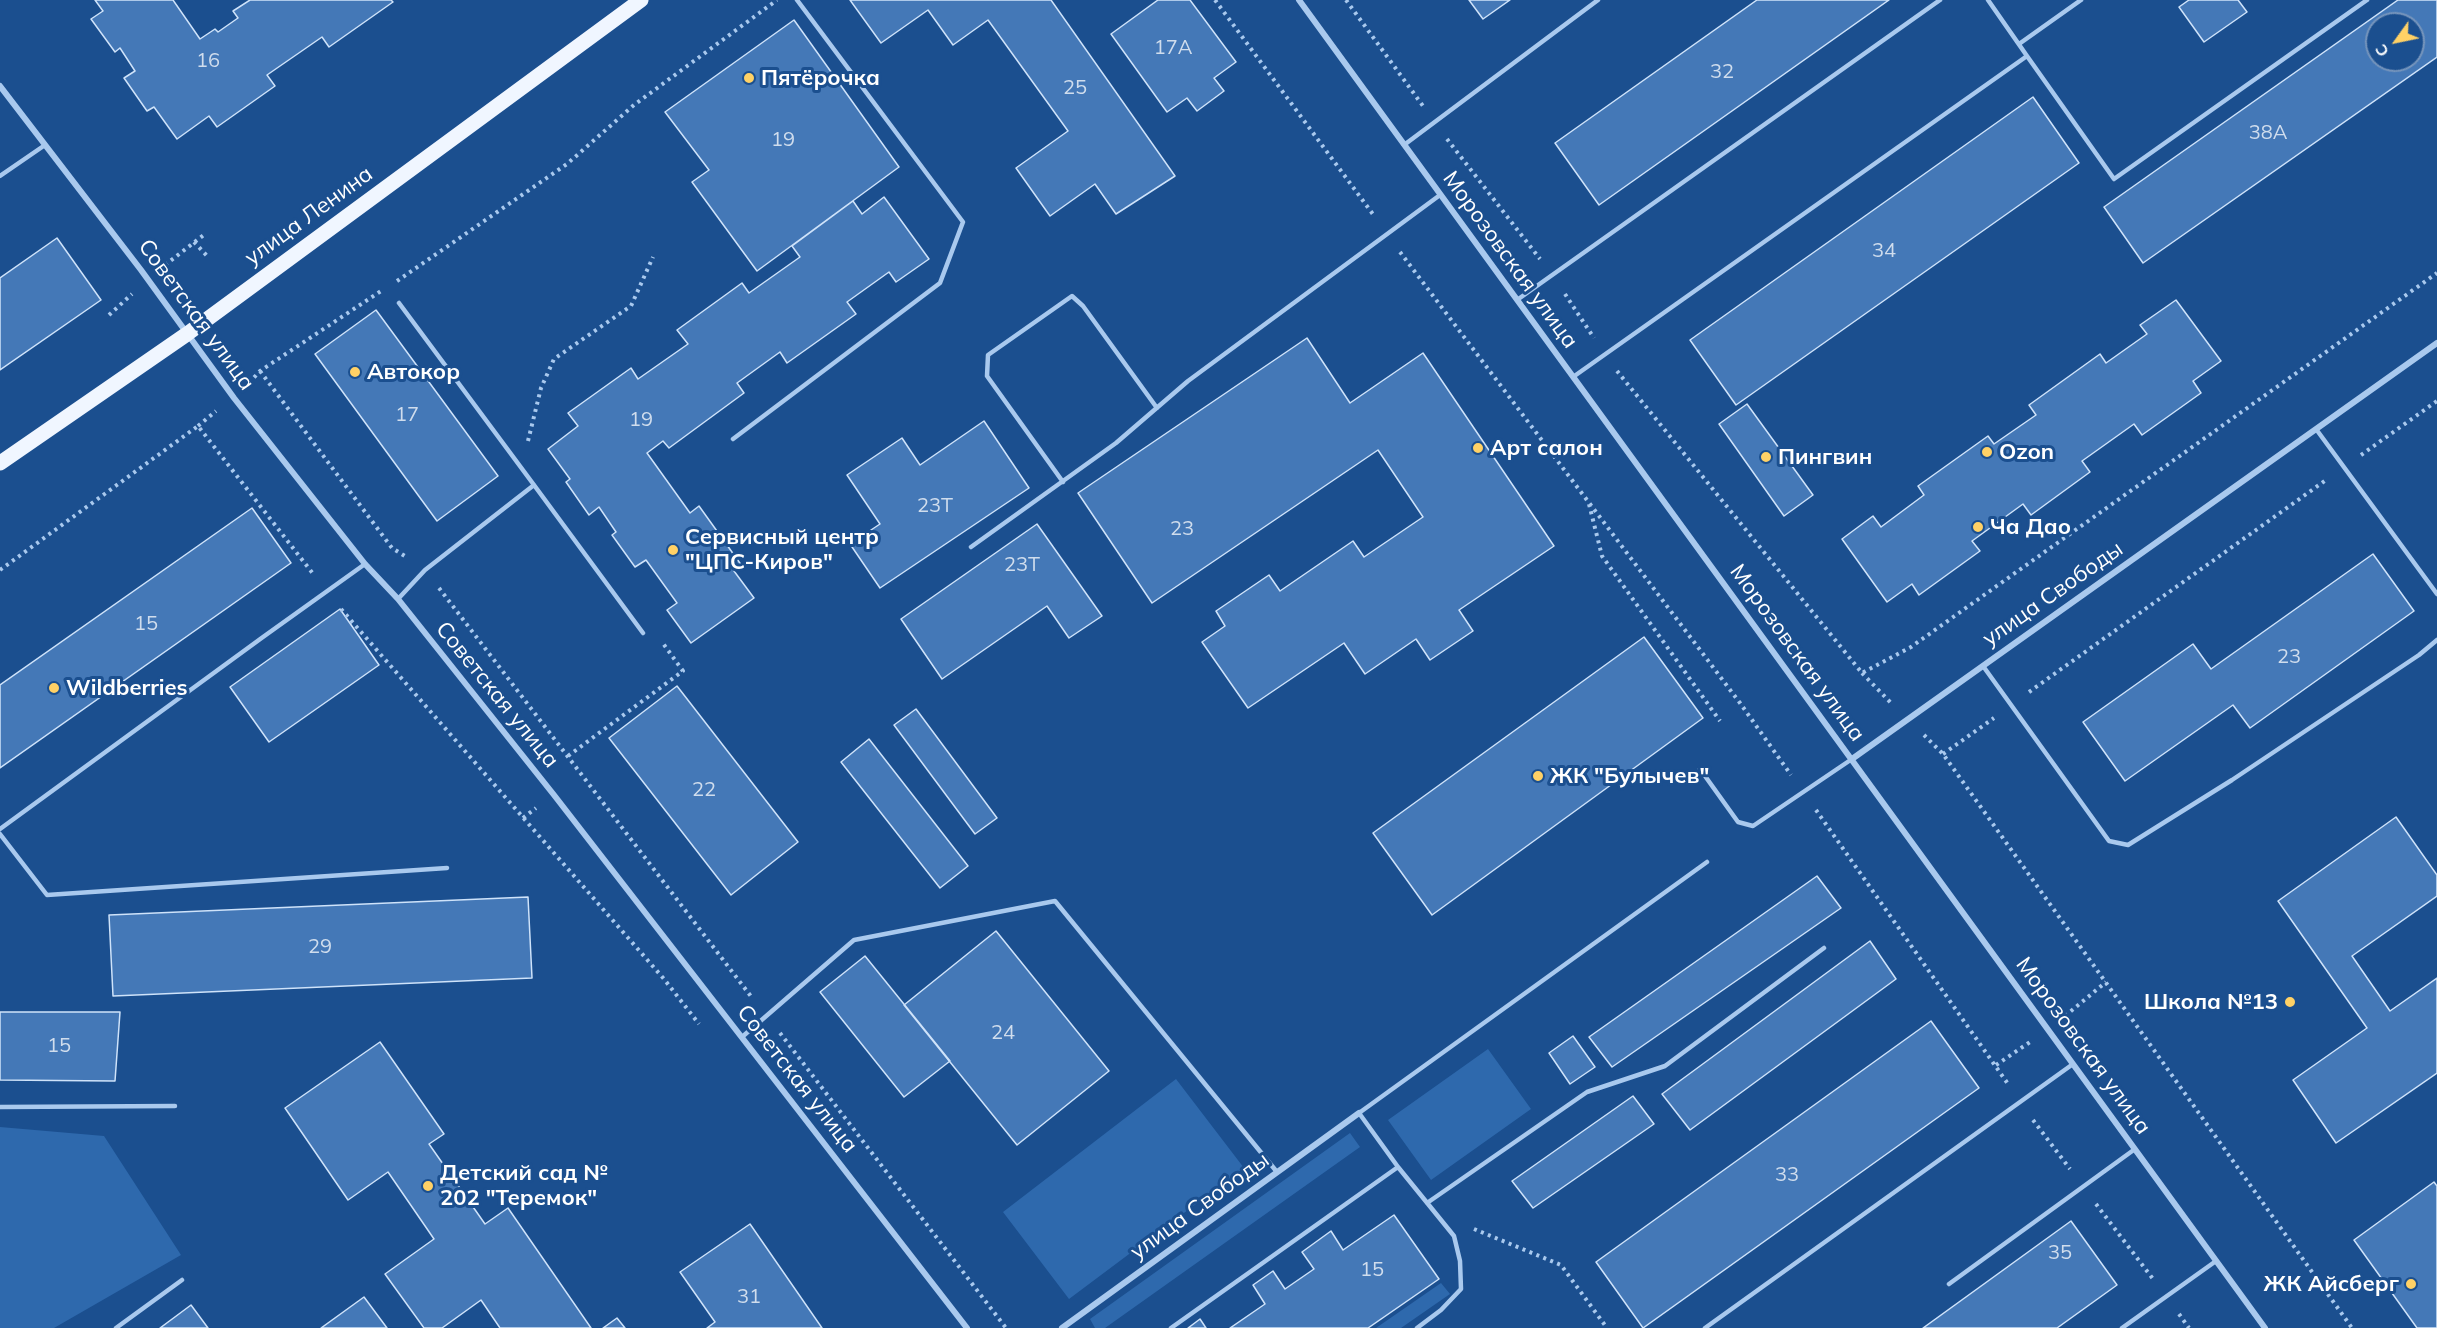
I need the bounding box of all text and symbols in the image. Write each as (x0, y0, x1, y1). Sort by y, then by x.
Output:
north arrow (2365, 12, 2425, 72)
house number: 17А (1154, 36, 1192, 60)
text: С (2370, 41, 2393, 61)
house number: 16 (196, 49, 220, 73)
house number: 32 (1710, 60, 1734, 84)
place label: Пятёрочка (761, 65, 880, 91)
marker: Пятёрочка (742, 71, 756, 85)
house number: 25 (1063, 76, 1087, 100)
house number: 38А (2249, 121, 2287, 145)
house number: 19 (771, 128, 795, 152)
street label: улица Ленина (240, 161, 378, 271)
street label: Морозовская улица (1437, 166, 1583, 354)
street label: Советская улица (132, 234, 260, 396)
house number: 34 (1872, 239, 1896, 263)
place label: Автокор (367, 359, 460, 385)
marker: Автокор (348, 365, 362, 379)
house number: 17 (395, 403, 419, 427)
house number: 19 (629, 408, 653, 432)
place label: Арт салон (1490, 435, 1603, 461)
place label: Ozon (1999, 439, 2054, 465)
marker: Арт салон (1471, 441, 1485, 455)
place label: Пингвин (1778, 444, 1872, 470)
marker: Ozon (1980, 445, 1994, 459)
marker: Пингвин (1759, 450, 1773, 464)
house number: 23Т (917, 494, 953, 518)
place label: Ча Дао (1990, 514, 2071, 540)
house number: 23 (1170, 517, 1194, 541)
marker: Ча Дао (1971, 520, 1985, 534)
place label: Сервисный центр "ЦПС-Киров" (685, 524, 879, 576)
street label: улица Свободы (1978, 536, 2128, 652)
marker: Сервисный центр "ЦПС-Киров" (666, 543, 680, 557)
house number: 23Т (1004, 553, 1040, 577)
street label: Морозовская улица (1724, 559, 1870, 747)
house number: 15 (134, 612, 158, 636)
street label: Советская улица (430, 617, 564, 773)
house number: 23 (2277, 645, 2301, 669)
place label: Wildberries (66, 675, 188, 701)
marker: Wildberries (47, 681, 61, 695)
place label: ЖК "Булычев" (1550, 763, 1709, 789)
marker: ЖК "Булычев" (1531, 769, 1545, 783)
house number: 22 (692, 778, 716, 802)
house number: 29 (308, 935, 332, 959)
street label: Морозовская улица (2010, 952, 2156, 1140)
place label: Школа №13 (2144, 989, 2278, 1015)
marker: Школа №13 (2283, 995, 2297, 1009)
street label: Советская улица (731, 1000, 863, 1158)
house number: 24 (991, 1021, 1015, 1045)
house number: 15 (47, 1034, 71, 1058)
street label: улица Свободы (1125, 1147, 1275, 1265)
place label: Детский сад № 202 "Теремок" (440, 1160, 608, 1212)
house number: 33 (1775, 1163, 1799, 1187)
marker: Детский сад № 202 "Теремок" (421, 1179, 435, 1193)
house number: 35 (2048, 1241, 2072, 1265)
house number: 15 (1360, 1258, 1384, 1282)
place label: ЖК Айсберг (2264, 1271, 2399, 1297)
marker: ЖК Айсберг (2404, 1277, 2418, 1291)
house number: 31 (737, 1285, 761, 1309)

